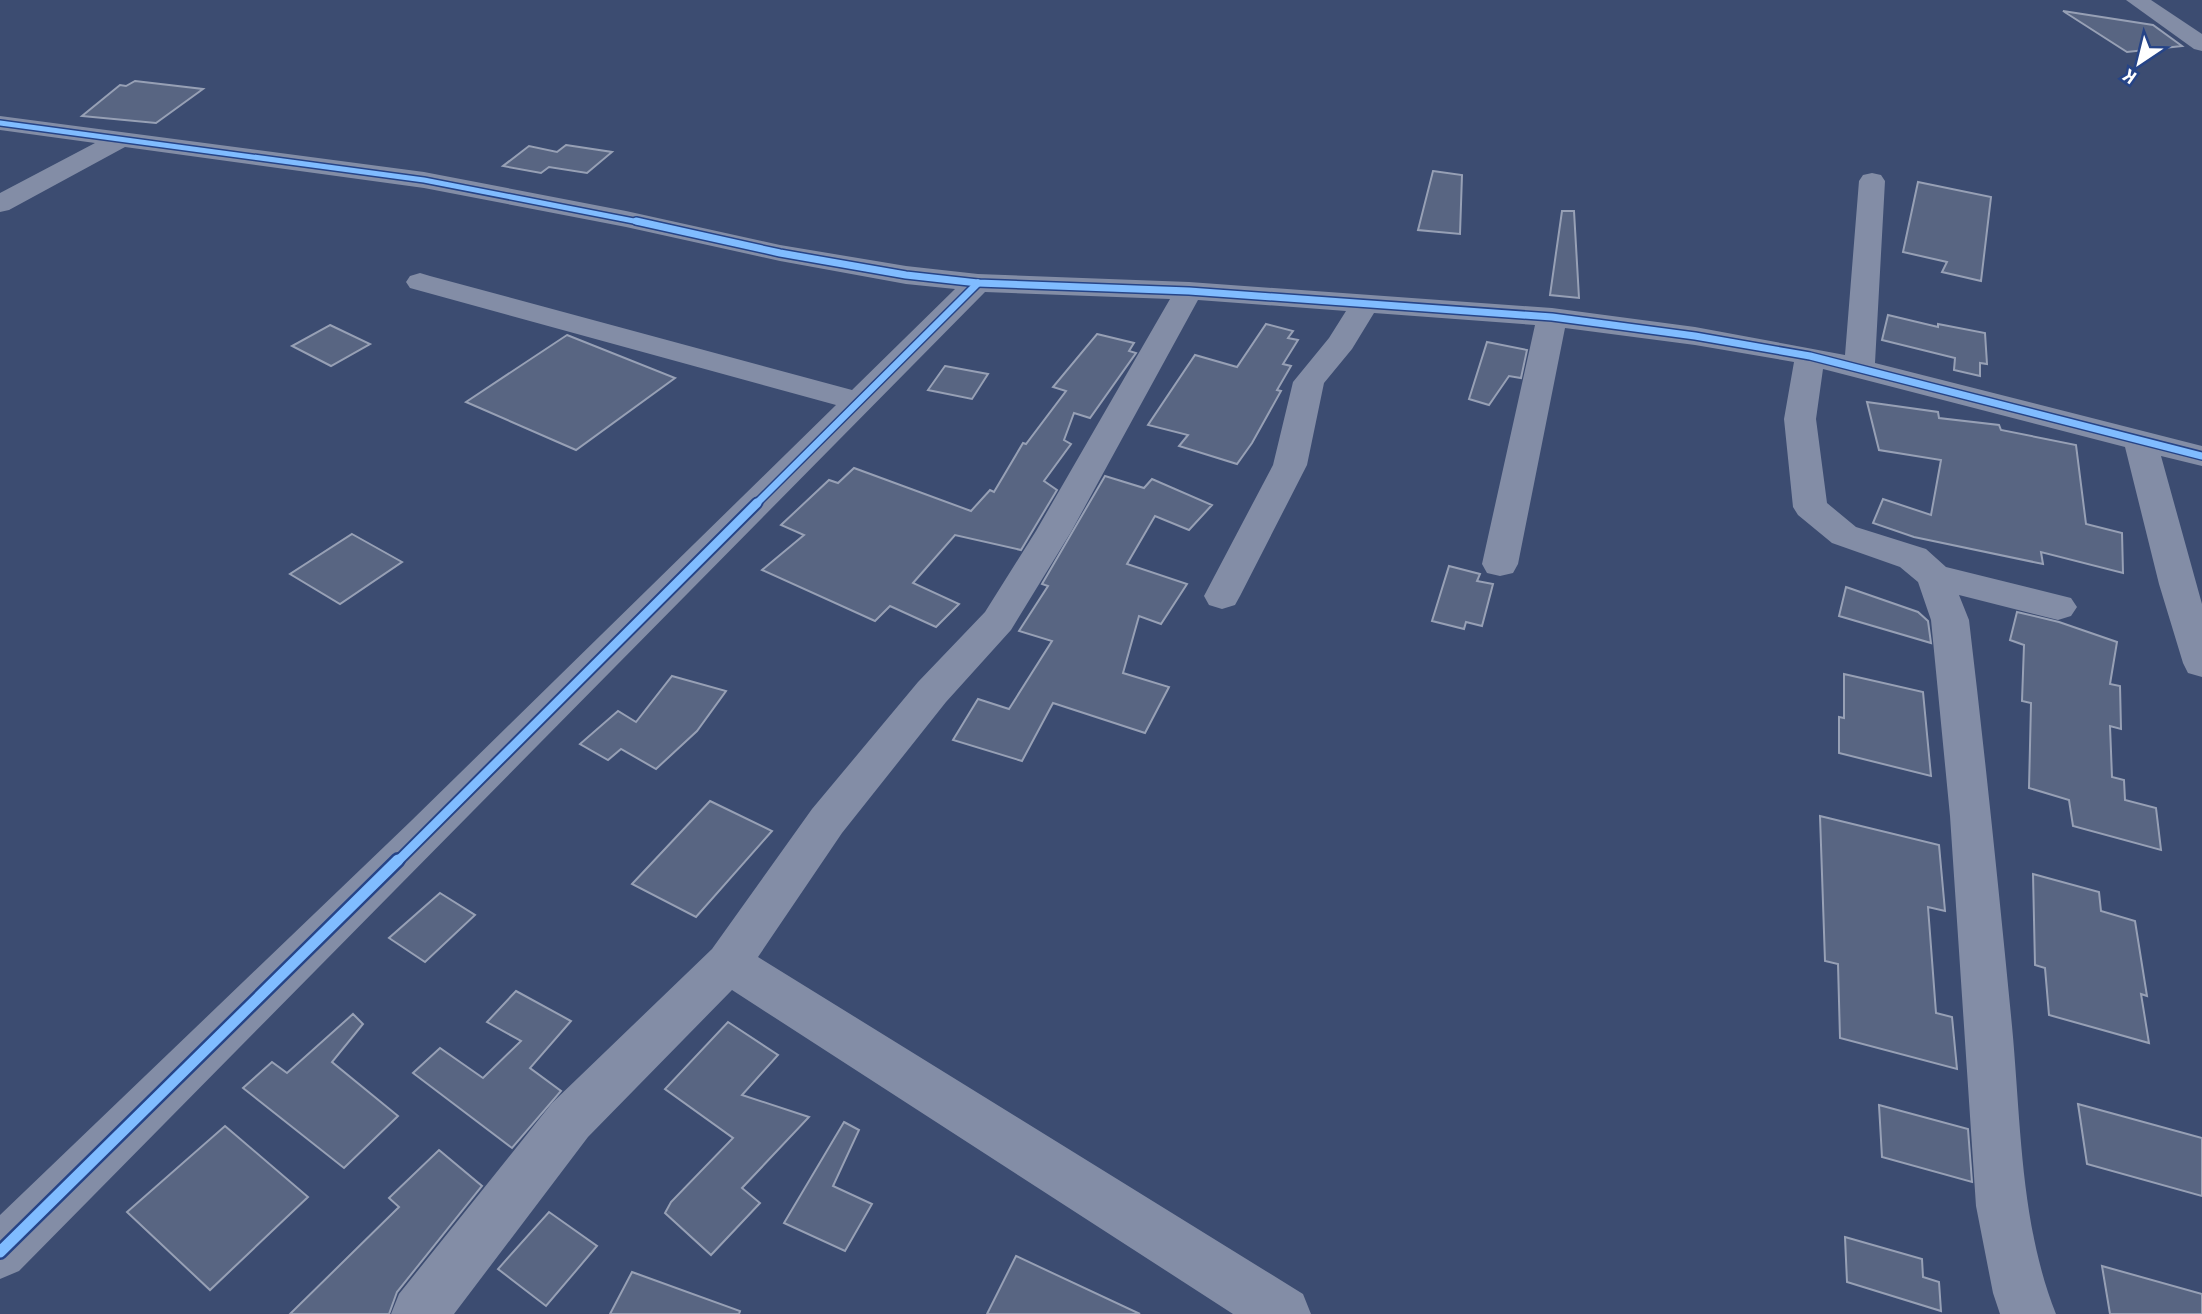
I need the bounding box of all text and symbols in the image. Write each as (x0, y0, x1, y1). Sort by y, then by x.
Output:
north arrow (2104, 28, 2174, 98)
text: K (2116, 62, 2142, 92)

